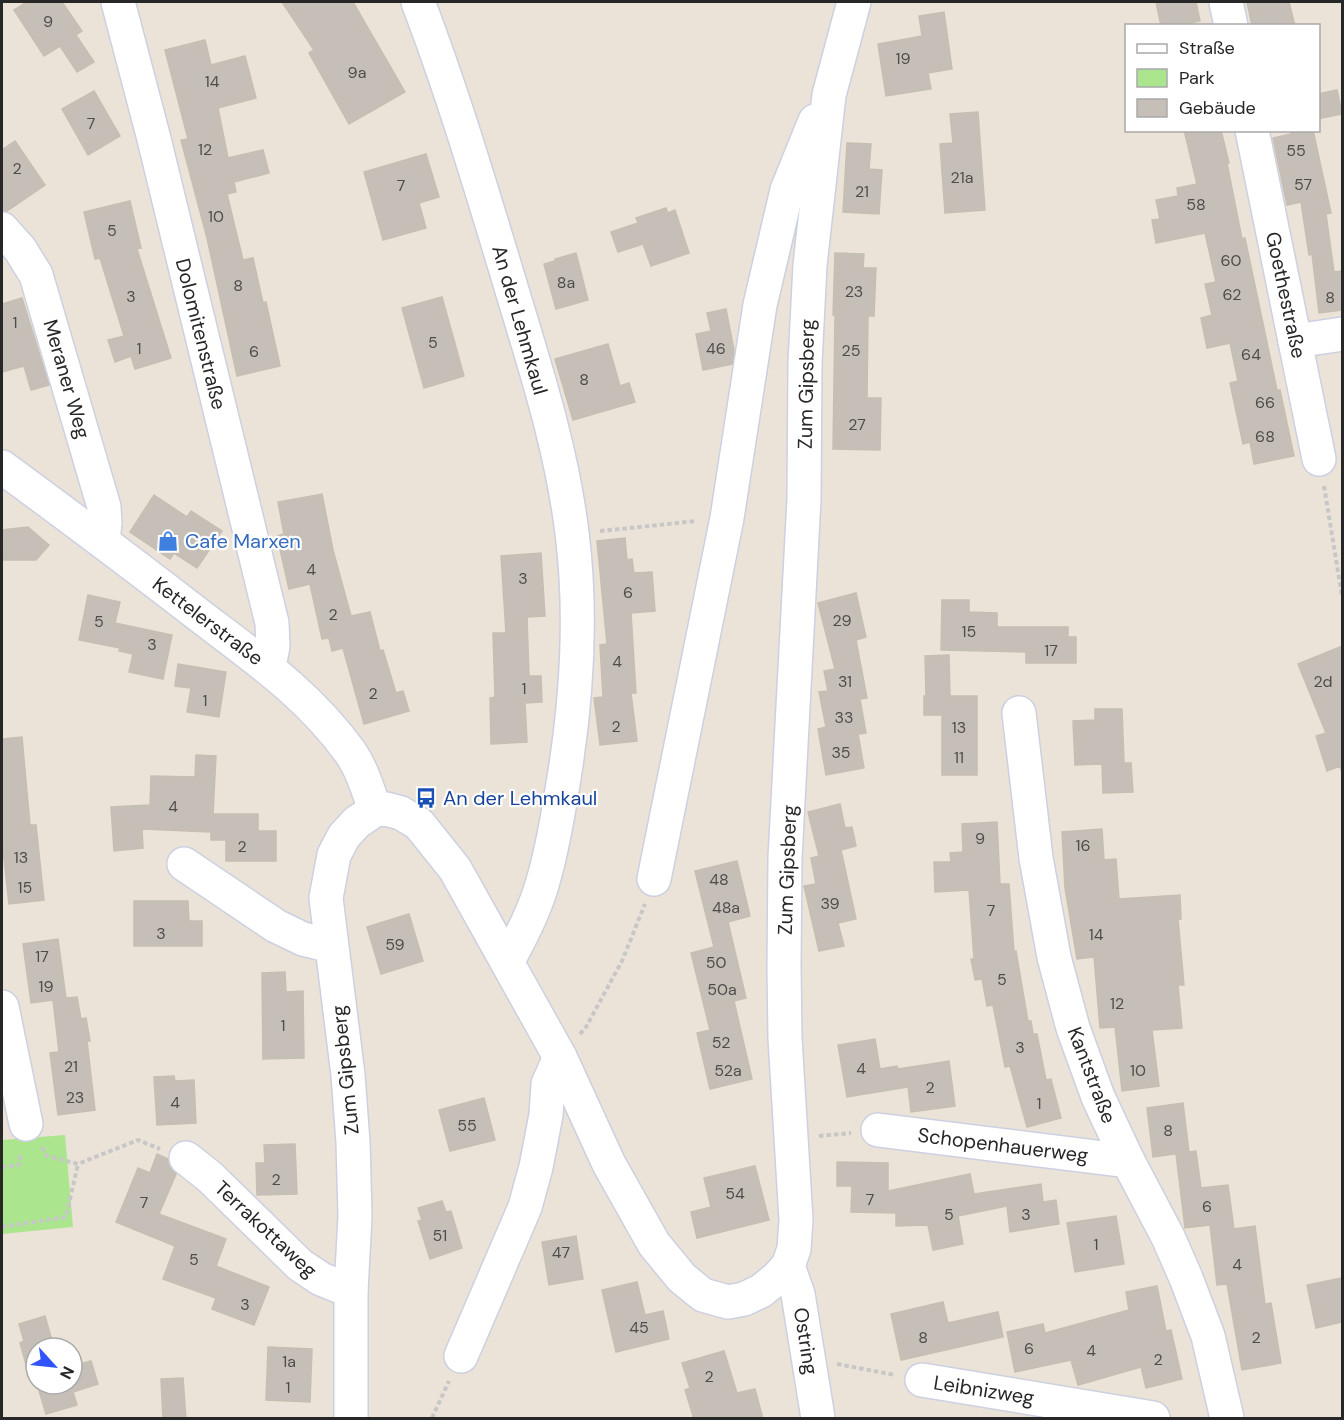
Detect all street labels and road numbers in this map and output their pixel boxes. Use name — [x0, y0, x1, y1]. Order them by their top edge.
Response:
street label: Goethestraße — [1260, 229, 1312, 361]
street label: An der Lehmkaul — [486, 242, 554, 398]
street label: Dolomitenstraße — [170, 256, 232, 412]
street label: Meraner Weg — [38, 316, 96, 442]
street label: Zum Gipsberg — [792, 319, 820, 449]
street label: Kettelerstraße — [147, 571, 269, 671]
street label: Zum Gipsberg — [772, 805, 802, 935]
street label: Zum Gipsberg — [325, 1004, 365, 1136]
street label: Kantstraße — [1062, 1023, 1122, 1127]
street label: Schopenhauerweg — [916, 1122, 1090, 1168]
street label: Terrakottaweg — [209, 1175, 323, 1283]
street label: Ostring — [788, 1306, 824, 1376]
street label: Leibnizweg — [932, 1369, 1036, 1411]

